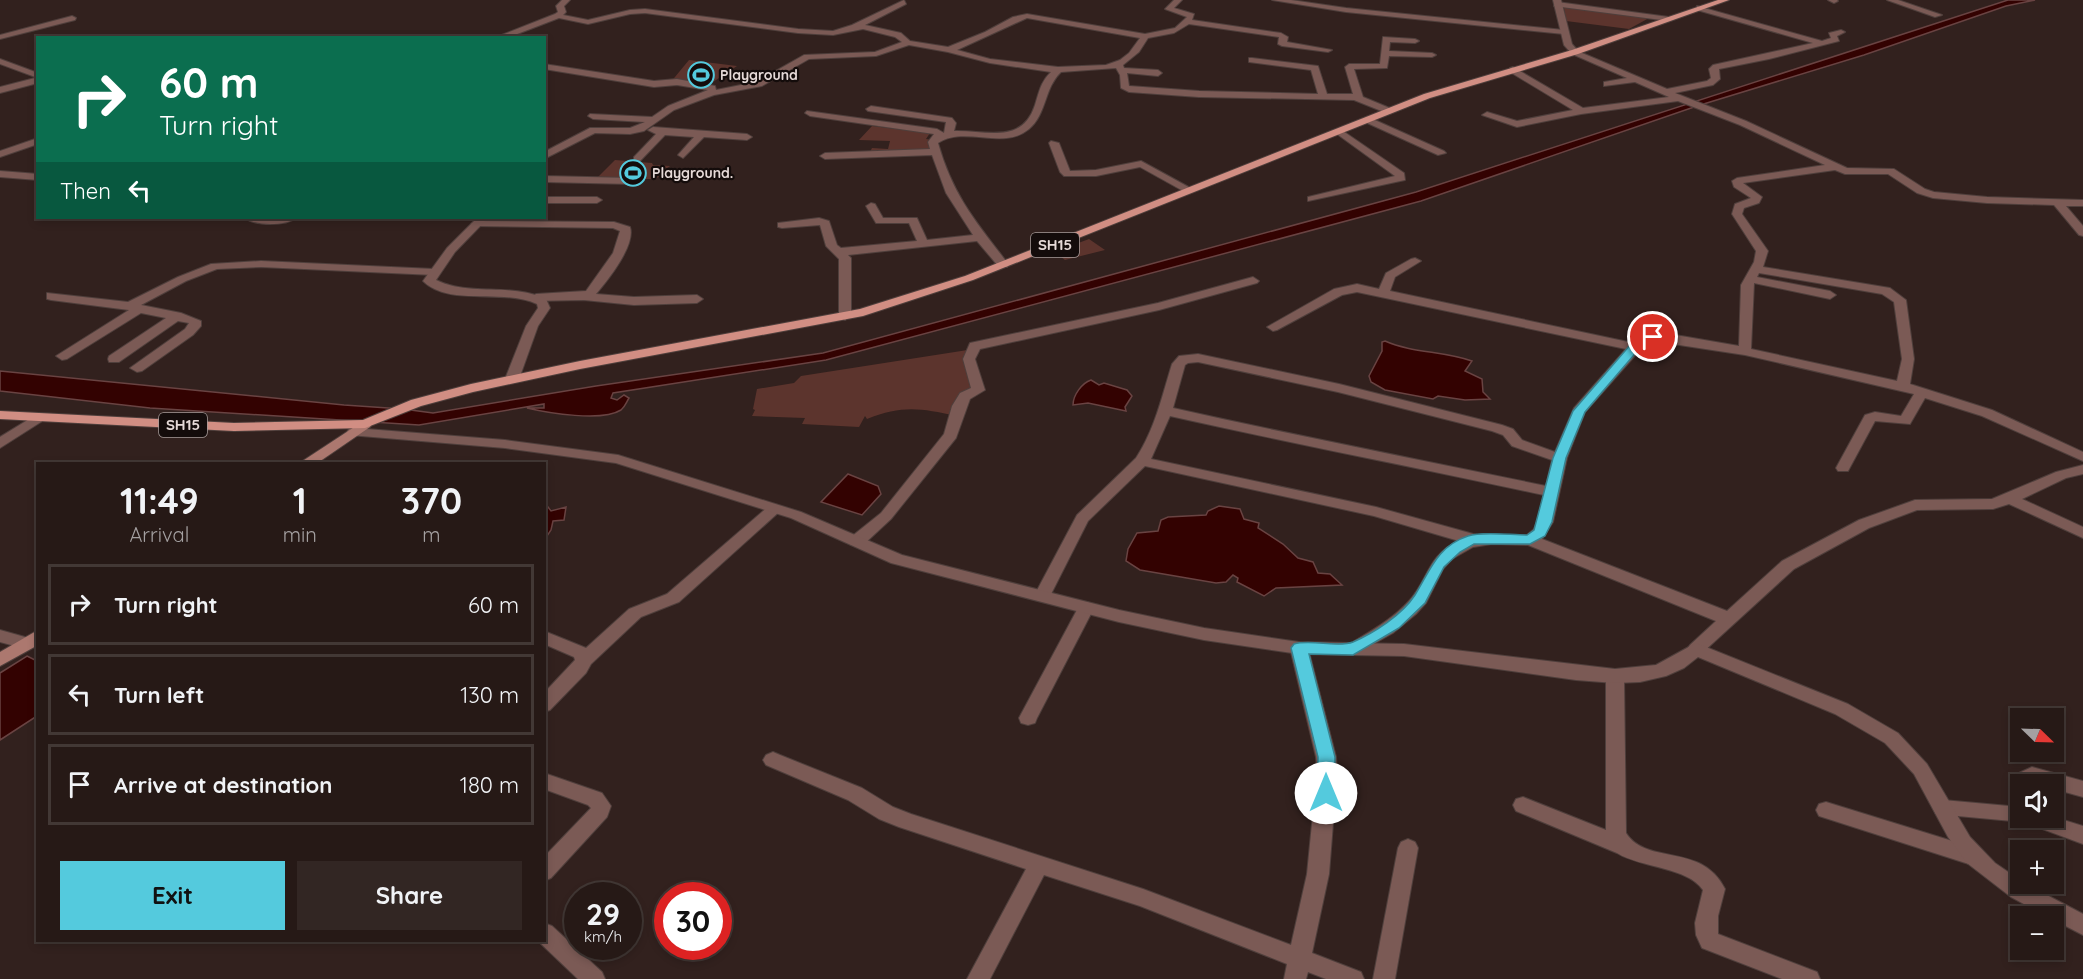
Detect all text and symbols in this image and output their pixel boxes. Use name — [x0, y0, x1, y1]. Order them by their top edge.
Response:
text: 60 m — [159, 56, 259, 109]
icon: right — [60, 60, 138, 138]
sports icon: Playground — [686, 60, 716, 90]
place label: Playground — [720, 66, 798, 84]
text: Turn right — [159, 108, 278, 142]
sports icon: Playground. — [618, 158, 648, 188]
place label: Playground. — [652, 164, 733, 182]
icon: left — [123, 174, 156, 207]
text: Then — [60, 177, 111, 205]
road number: SH15 — [1031, 233, 1079, 257]
pin — [1627, 311, 1678, 362]
icon: arrive — [1636, 320, 1669, 353]
road number: SH15 — [159, 413, 207, 437]
text: 11:49 — [120, 478, 199, 523]
text: 1 — [293, 478, 307, 523]
text: 370 — [401, 478, 462, 523]
text: Arrival — [129, 522, 189, 547]
text: min — [283, 522, 317, 547]
text: m — [422, 522, 441, 547]
icon: right — [63, 588, 96, 621]
text: Turn right — [114, 591, 218, 619]
text: 60 m — [468, 591, 519, 619]
icon: left — [63, 678, 96, 711]
text: Turn left — [114, 681, 204, 709]
text: 130 m — [460, 681, 519, 709]
north arrow — [2010, 708, 2064, 762]
map controls — [2010, 708, 2064, 960]
position arrow — [1294, 761, 1358, 825]
icon: arrive — [63, 768, 96, 801]
text: Arrive at destination — [114, 771, 332, 799]
text: 180 m — [460, 771, 519, 799]
button: sound — [2010, 774, 2064, 828]
button: + — [2010, 840, 2064, 894]
button: Exit — [60, 861, 285, 930]
button: Share — [297, 861, 522, 930]
speed limit sign: 30 — [654, 882, 732, 960]
text: 29 — [586, 895, 620, 933]
button: − — [2010, 906, 2064, 960]
text: km/h — [584, 927, 622, 946]

